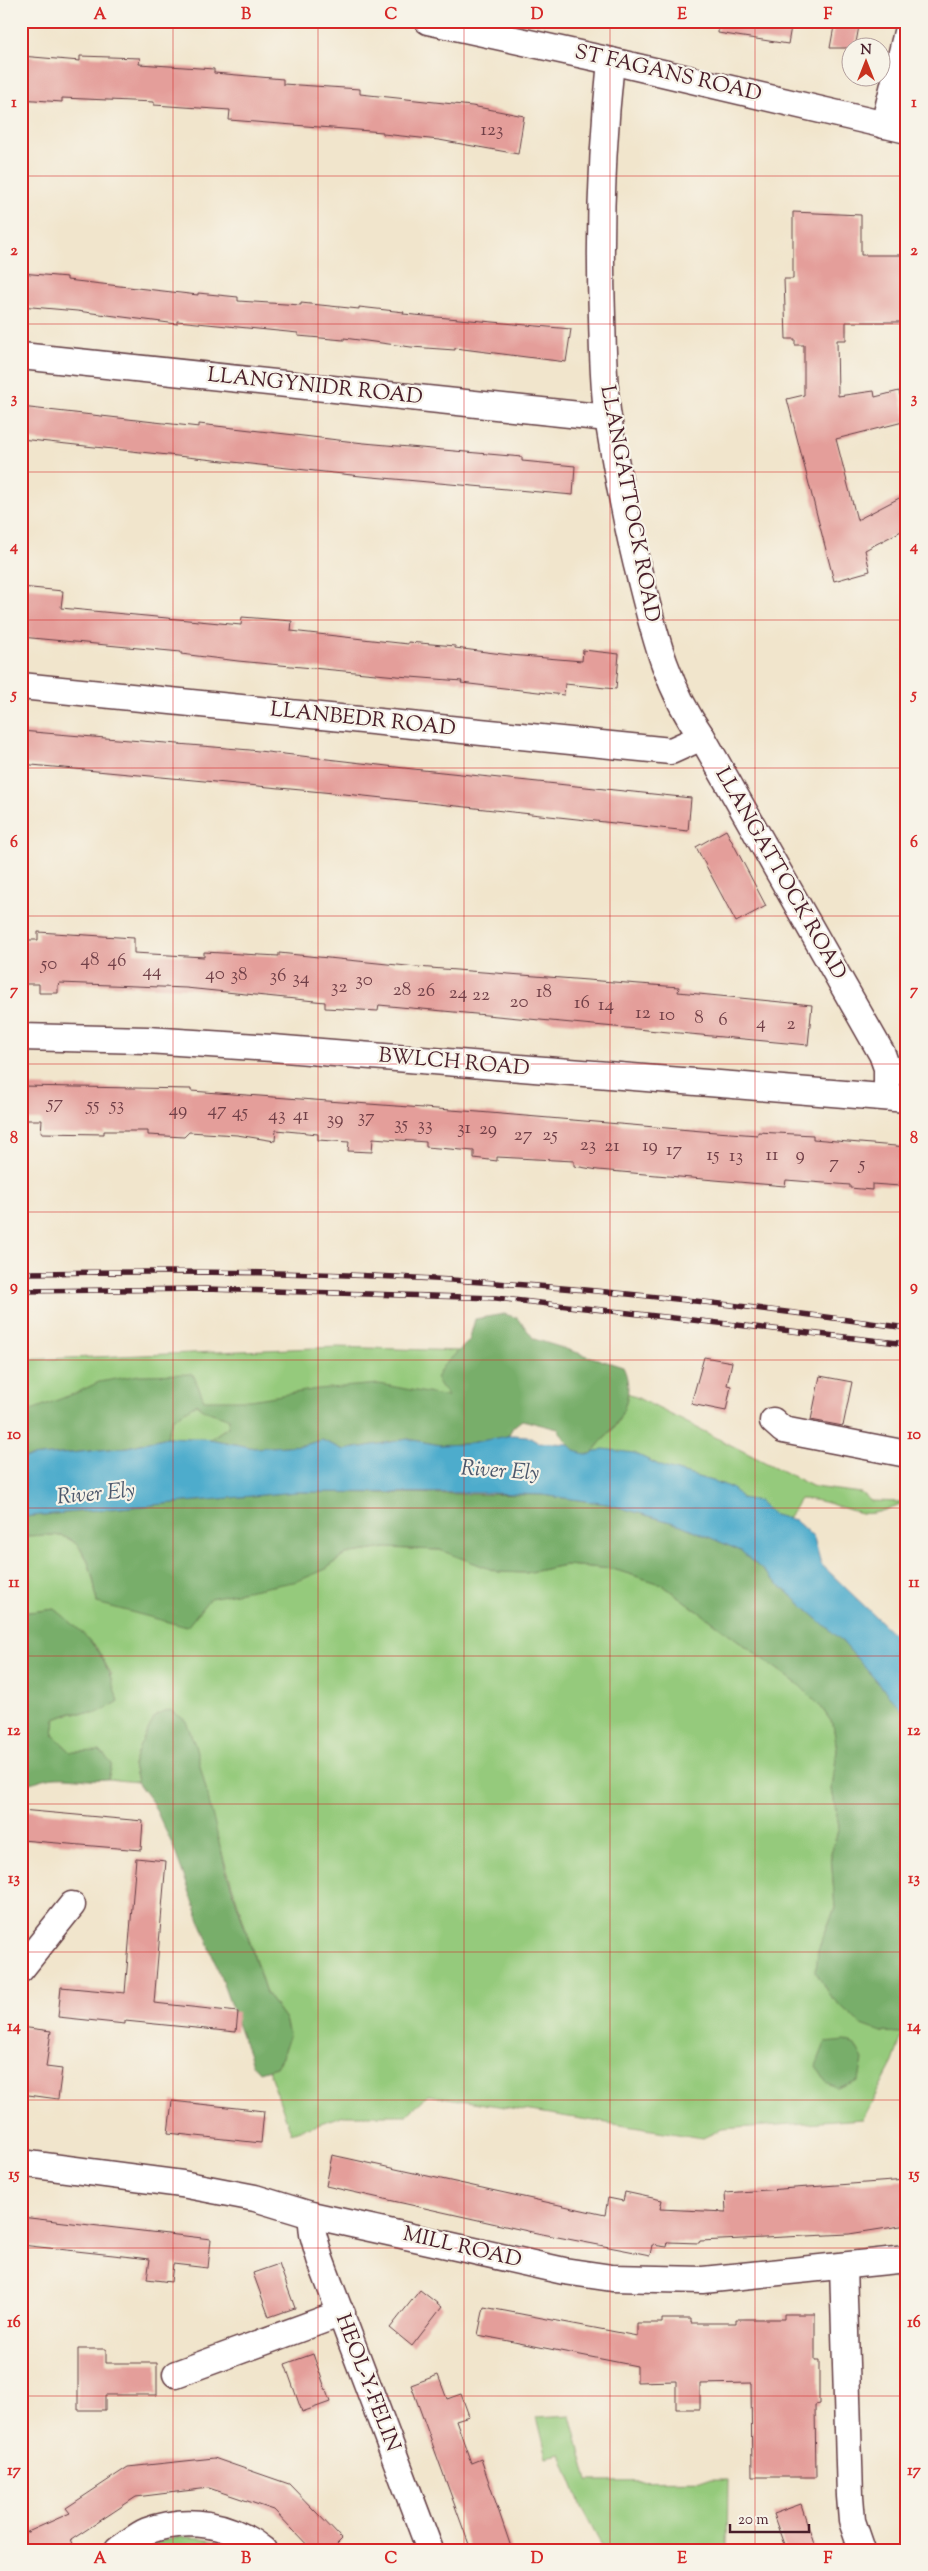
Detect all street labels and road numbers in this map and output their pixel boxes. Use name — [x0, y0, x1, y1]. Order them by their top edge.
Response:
street label: ST FAGANS ROAD — [571, 38, 765, 110]
street label: LLANGYNIDR ROAD — [206, 361, 424, 413]
street label: LLANGATTOCK ROAD — [591, 383, 667, 625]
street label: LLANBEDR ROAD — [269, 695, 457, 745]
street label: LLANGATTOCK ROAD — [707, 762, 853, 986]
street label: BWLCH ROAD — [377, 1041, 531, 1085]
street label: MILL ROAD — [400, 2220, 524, 2276]
street label: HEOL-Y-FELIN — [327, 2310, 407, 2456]

